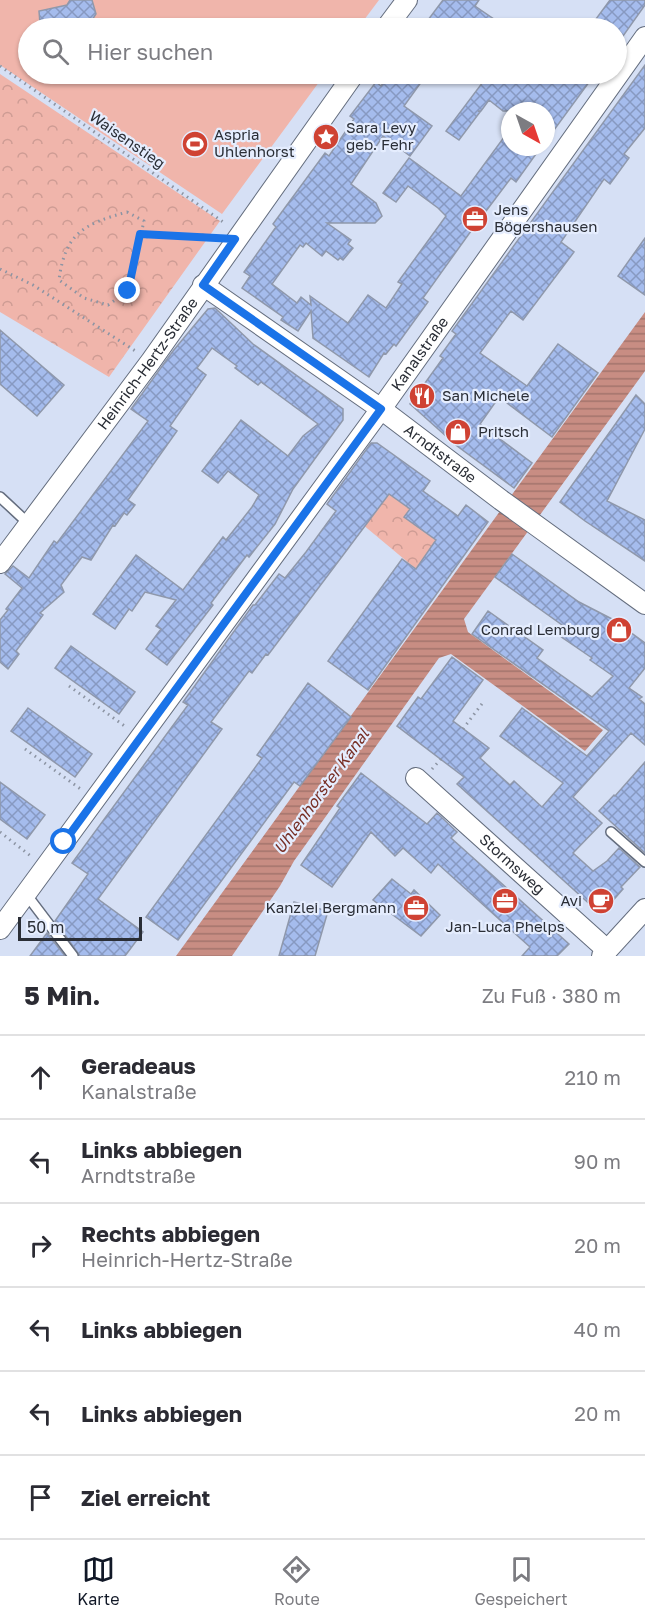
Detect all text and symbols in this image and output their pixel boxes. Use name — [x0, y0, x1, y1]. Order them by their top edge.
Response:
search box — [18, 18, 627, 84]
icon: search — [39, 35, 72, 68]
text: Hier suchen — [87, 38, 213, 65]
north arrow — [501, 102, 555, 156]
street label: Waisenstieg — [86, 107, 169, 172]
place label: Sara Levy geb. Fehr — [346, 118, 417, 153]
place icon: Sara Levy geb. Fehr — [311, 122, 341, 152]
place label: Aspria Uhlenhorst — [214, 125, 295, 160]
sports icon: Aspria Uhlenhorst — [180, 129, 210, 159]
place label: Jens Bögershausen — [494, 200, 597, 235]
office icon: Jens Bögershausen — [460, 204, 490, 234]
route end — [114, 277, 140, 303]
street label: Heinrich-Hertz-Straße — [93, 294, 201, 433]
street label: Kanalstraße — [387, 313, 452, 394]
restaurant icon: San Michele — [407, 381, 437, 411]
place label: San Michele — [442, 386, 530, 404]
shop icon: Pritsch — [443, 417, 473, 447]
street label: Arndtstraße — [401, 420, 481, 486]
place label: Pritsch — [478, 422, 529, 440]
shop icon: Conrad Lemburg — [604, 615, 634, 645]
place label: Conrad Lemburg — [481, 620, 600, 638]
water label: Uhlenhorster Kanal — [269, 724, 374, 857]
route start — [50, 828, 76, 854]
street label: Stormsweg — [476, 830, 549, 898]
office icon: Jan-Luca Phelps — [490, 886, 520, 916]
cafe icon: Avi — [586, 886, 616, 916]
place label: Avi — [560, 891, 582, 909]
office icon: Kanzlei Bergmann — [401, 893, 431, 923]
place label: Kanzlei Bergmann — [265, 898, 396, 916]
scale bar — [18, 914, 142, 941]
text: 50 m — [27, 917, 64, 937]
place label: Jan-Luca Phelps — [445, 917, 565, 935]
text: 5 Min. — [24, 980, 101, 1011]
text: Zu Fuß · 380 m — [482, 983, 621, 1007]
text: Geradeaus — [81, 1052, 196, 1079]
icon: ahead — [24, 1061, 57, 1094]
text: 210 m — [565, 1065, 621, 1089]
text: Kanalstraße — [81, 1079, 197, 1103]
text: Links abbiegen — [81, 1136, 242, 1163]
icon: left — [24, 1145, 57, 1178]
text: 90 m — [574, 1149, 621, 1173]
text: Arndtstraße — [81, 1163, 196, 1187]
text: Rechts abbiegen — [81, 1220, 260, 1247]
icon: right — [24, 1229, 57, 1262]
text: 20 m — [574, 1233, 621, 1257]
text: Heinrich-Hertz-Straße — [81, 1247, 293, 1271]
icon: left — [24, 1313, 57, 1346]
text: Links abbiegen — [81, 1316, 242, 1343]
text: 40 m — [574, 1317, 621, 1341]
icon: left — [24, 1397, 57, 1430]
text: Links abbiegen — [81, 1400, 242, 1427]
text: 20 m — [574, 1401, 621, 1425]
icon: arrive — [24, 1481, 57, 1514]
text: Ziel erreicht — [81, 1484, 210, 1511]
tab: Karte — [77, 1553, 119, 1609]
tab: Route — [274, 1553, 320, 1609]
tab: Gespeichert — [474, 1553, 568, 1609]

